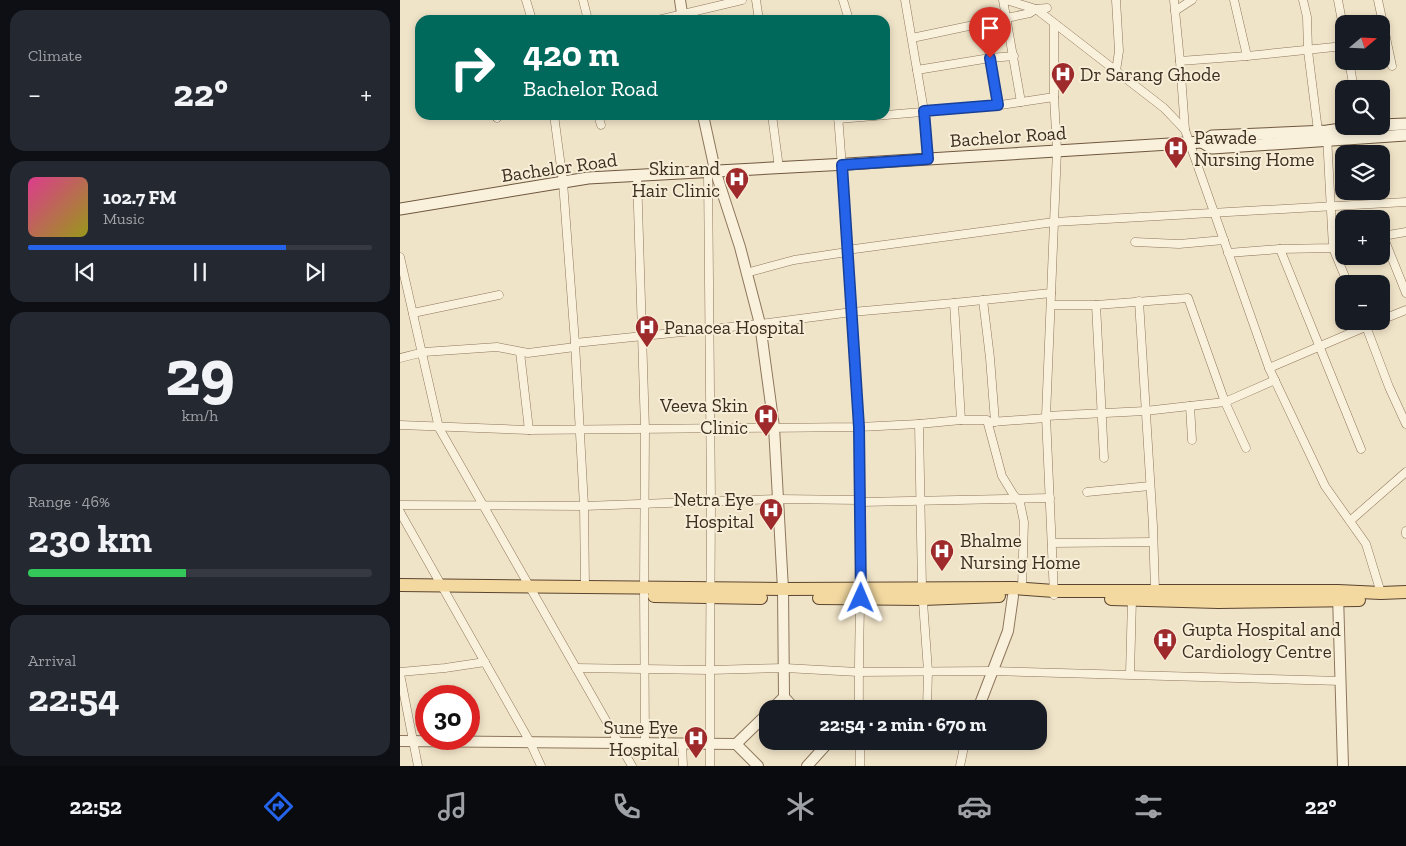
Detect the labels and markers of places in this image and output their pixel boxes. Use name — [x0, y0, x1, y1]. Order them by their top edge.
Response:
pin — [969, 7, 1011, 58]
hospital icon: Dr Sarang Ghode — [1050, 61, 1076, 95]
place label: Dr Sarang Ghode — [1080, 63, 1220, 86]
place label: Pawade Nursing Home — [1194, 126, 1315, 171]
hospital icon: Pawade Nursing Home — [1163, 135, 1189, 169]
place label: Skin and Hair Clinic — [632, 157, 721, 202]
hospital icon: Skin and Hair Clinic — [724, 166, 750, 200]
hospital icon: Panacea Hospital — [634, 314, 660, 348]
place label: Panacea Hospital — [664, 316, 804, 339]
place label: Veeva Skin Clinic — [659, 394, 748, 439]
hospital icon: Veeva Skin Clinic — [753, 403, 779, 437]
place label: Netra Eye Hospital — [673, 488, 754, 533]
hospital icon: Netra Eye Hospital — [758, 497, 784, 531]
place label: Bhalme Nursing Home — [960, 529, 1081, 574]
hospital icon: Bhalme Nursing Home — [929, 538, 955, 572]
place label: Gupta Hospital and Cardiology Centre — [1182, 618, 1341, 663]
hospital icon: Gupta Hospital and Cardiology Centre — [1152, 627, 1178, 661]
place label: Sune Eye Hospital — [604, 716, 678, 761]
hospital icon: Sune Eye Hospital — [683, 725, 709, 759]

